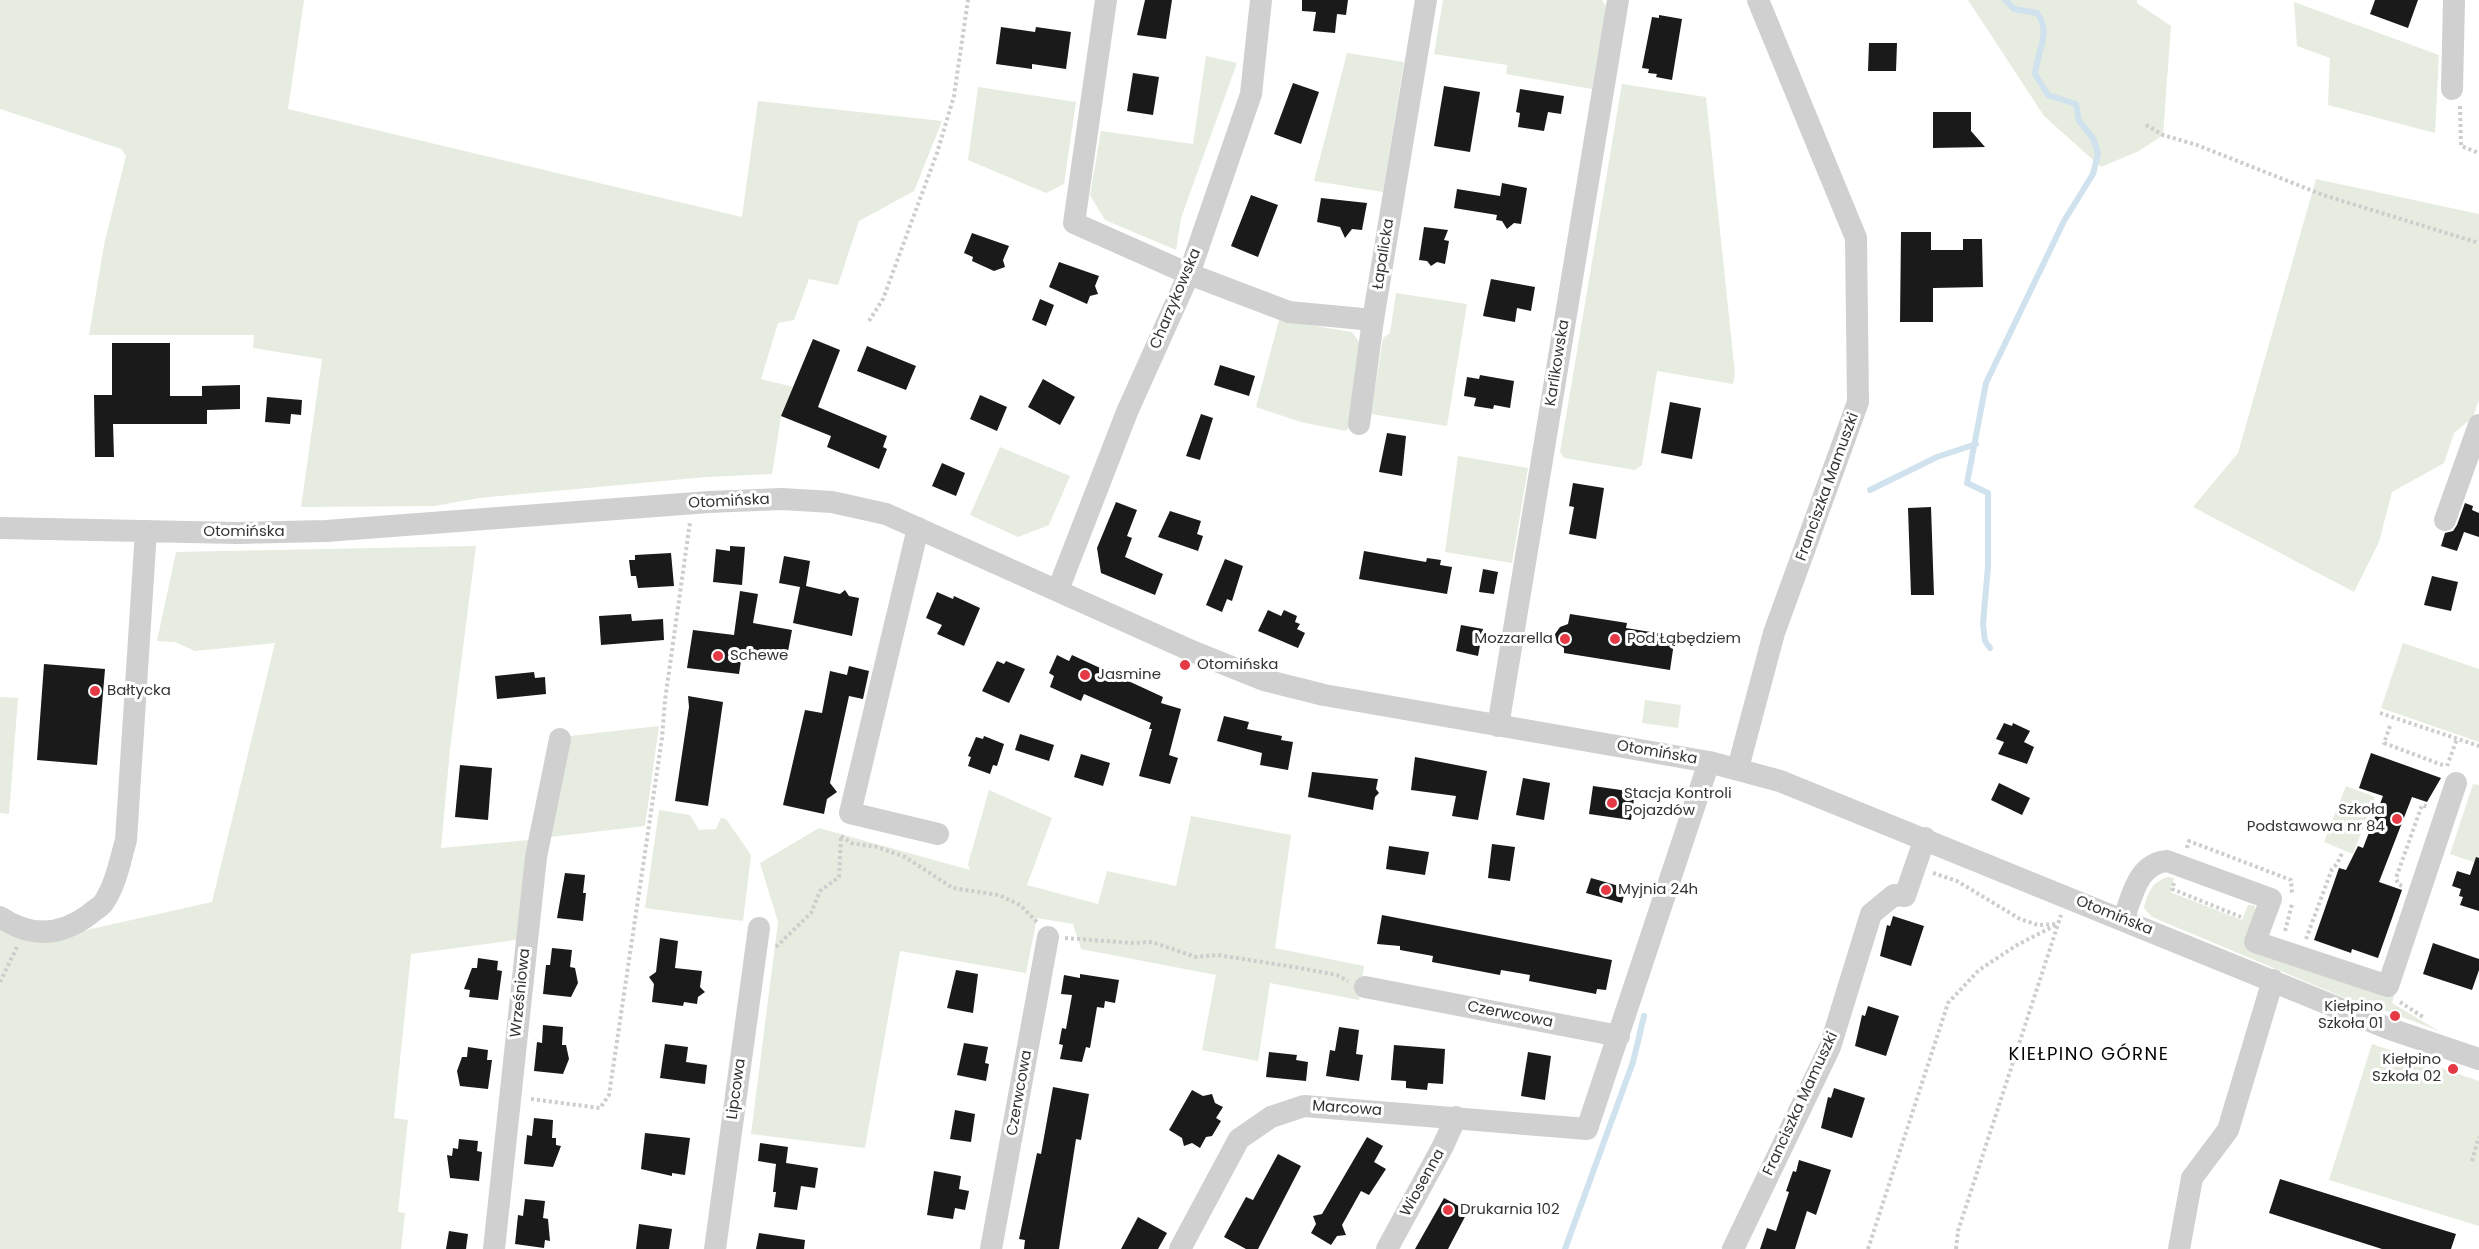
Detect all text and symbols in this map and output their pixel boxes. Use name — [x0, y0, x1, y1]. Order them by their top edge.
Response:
street label: Łapalicka — [1370, 217, 1398, 291]
street label: Charzykowska — [1147, 246, 1205, 352]
street label: Karlikowska — [1542, 318, 1574, 408]
street label: Franciszka Mamuszki — [1793, 410, 1863, 564]
street label: Otomińska — [688, 491, 770, 513]
street label: Otomińska — [203, 523, 285, 541]
place label: Mozzarella — [1474, 630, 1553, 648]
place label: Pod Łąbędziem — [1627, 630, 1741, 648]
marker: Mozzarella — [1558, 632, 1572, 646]
marker: Pod Łąbędziem — [1608, 632, 1622, 646]
place label: Schewe — [730, 647, 788, 665]
marker: Schewe — [711, 649, 725, 663]
place label: Otomińska — [1197, 656, 1278, 674]
marker: Otomińska — [1178, 658, 1192, 672]
place label: Jasmine — [1097, 666, 1161, 684]
marker: Jasmine — [1078, 668, 1092, 682]
place label: Bałtycka — [107, 682, 171, 700]
marker: Bałtycka — [88, 684, 102, 698]
street label: Otomińska — [1615, 737, 1699, 769]
place label: Stacja Kontroli Pojazdów — [1624, 785, 1732, 820]
marker: Stacja Kontroli Pojazdów — [1605, 796, 1619, 810]
place label: Szkoła Podstawowa nr 84 — [2247, 801, 2385, 836]
marker: Szkoła Podstawowa nr 84 — [2390, 812, 2404, 826]
place label: Myjnia 24h — [1618, 881, 1698, 899]
marker: Myjnia 24h — [1599, 883, 1613, 897]
street label: Otomińska — [2073, 892, 2155, 940]
street label: Wrześniowa — [507, 948, 535, 1038]
street label: Czerwcowa — [1466, 998, 1554, 1032]
place label: Kiełpino Szkoła 01 — [2318, 998, 2383, 1033]
marker: Kiełpino Szkoła 01 — [2388, 1009, 2402, 1023]
street label: Franciszka Mamuszki — [1760, 1029, 1842, 1179]
district label: KIEŁPINO GÓRNE — [2009, 1044, 2169, 1066]
street label: Czerwcowa — [1004, 1049, 1036, 1137]
place label: Kiełpino Szkoła 02 — [2372, 1051, 2441, 1086]
street label: Lipcowa — [724, 1057, 750, 1121]
marker: Kiełpino Szkoła 02 — [2446, 1062, 2460, 1076]
street label: Marcowa — [1312, 1098, 1382, 1120]
street label: Wiosenna — [1397, 1146, 1449, 1220]
place label: Drukarnia 102 — [1460, 1201, 1560, 1219]
marker: Drukarnia 102 — [1441, 1203, 1455, 1217]

